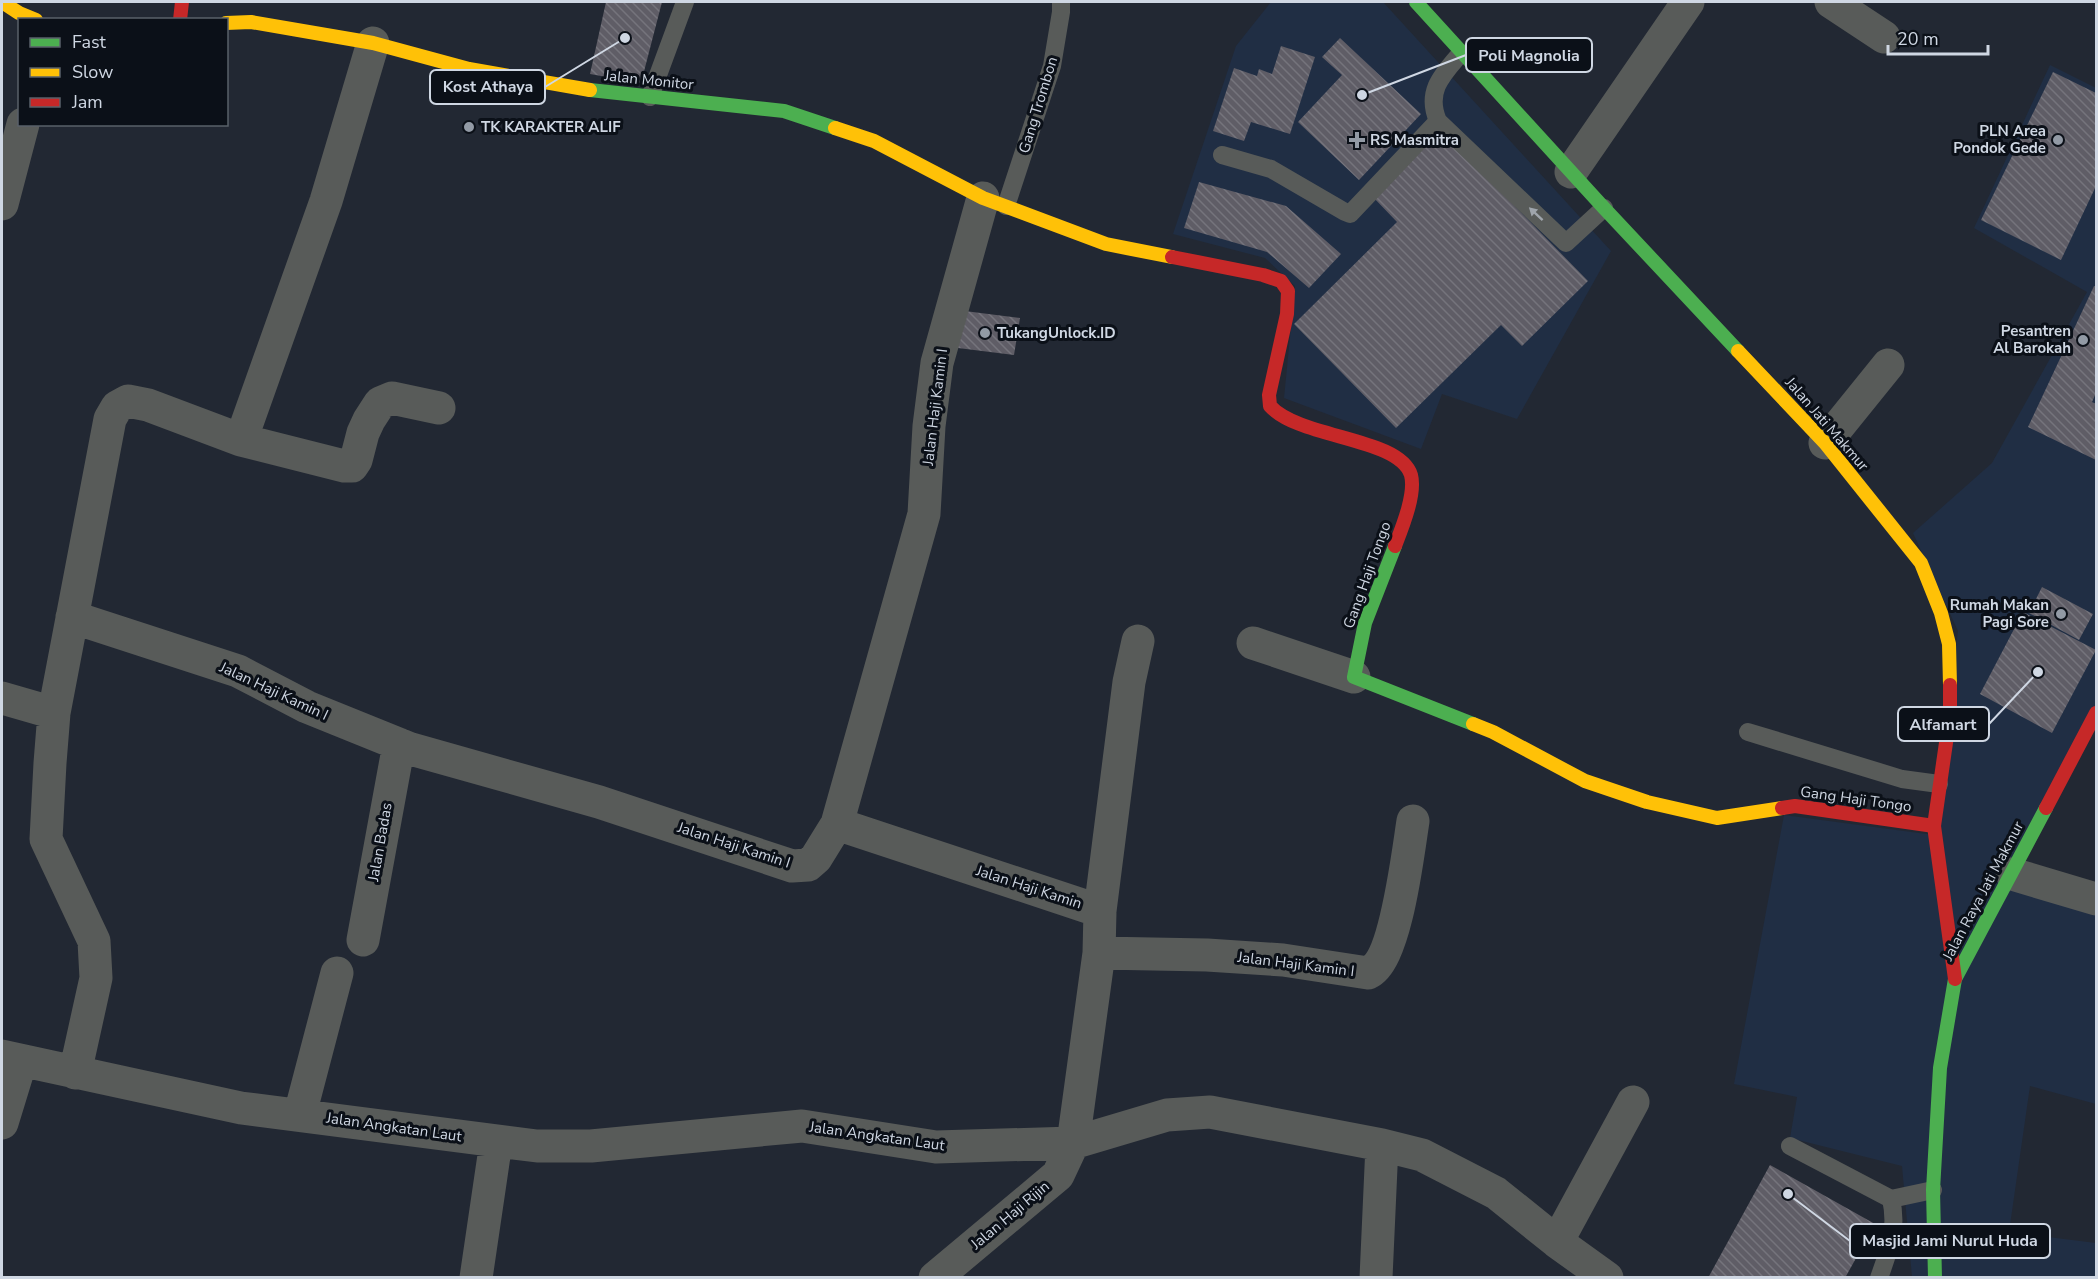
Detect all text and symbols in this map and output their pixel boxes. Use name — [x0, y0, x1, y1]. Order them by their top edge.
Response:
legend — [18, 18, 228, 126]
scale bar — [1888, 18, 1988, 56]
text: 20 m — [1897, 27, 1939, 51]
text: Fast — [72, 30, 107, 54]
callout: Poli Magnolia — [1466, 38, 1592, 72]
text: Poli Magnolia — [1478, 45, 1580, 67]
street label: Gang Trombon — [1014, 54, 1062, 156]
text: Slow — [72, 60, 113, 84]
street label: Jalan Monitor — [602, 65, 695, 95]
callout: Kost Athaya — [430, 70, 545, 104]
text: Kost Athaya — [443, 76, 533, 98]
text: Jam — [71, 90, 103, 114]
place label: TK KARAKTER ALIF — [481, 117, 621, 137]
marker: TK KARAKTER ALIF — [462, 120, 476, 134]
place label: PLN Area Pondok Gede — [1953, 121, 2046, 158]
place label: RS Masmitra — [1370, 130, 1459, 150]
marker: RS Masmitra — [1348, 131, 1366, 149]
marker: PLN Area Pondok Gede — [2051, 133, 2065, 147]
one-way arrow — [1528, 207, 1543, 221]
place label: Pesantren Al Barokah — [1993, 321, 2071, 358]
place label: TukangUnlock.ID — [997, 323, 1116, 343]
marker: TukangUnlock.ID — [978, 326, 992, 340]
marker: Pesantren Al Barokah — [2076, 333, 2090, 347]
street label: Jalan Haji Kamin I — [918, 347, 952, 468]
street label: Jalan Jati Makmur — [1780, 372, 1874, 476]
street label: Gang Haji Tongo — [1338, 519, 1396, 631]
place label: Rumah Makan Pagi Sore — [1950, 595, 2049, 632]
marker: Rumah Makan Pagi Sore — [2054, 607, 2068, 621]
street label: Jalan Haji Kamin I — [216, 657, 332, 725]
callout: Alfamart — [1898, 707, 1989, 741]
text: Alfamart — [1910, 714, 1977, 736]
street label: Gang Haji Tongo — [1799, 781, 1913, 817]
street label: Jalan Badas — [363, 801, 397, 884]
street label: Jalan Haji Kamin I — [674, 817, 793, 873]
street label: Jalan Raya Jati Makmur — [1937, 817, 2029, 965]
street label: Jalan Haji Kamin — [973, 860, 1084, 914]
street label: Jalan Haji Kamin I — [1235, 947, 1356, 981]
street label: Jalan Angkatan Laut — [324, 1107, 464, 1147]
street label: Jalan Angkatan Laut — [807, 1116, 947, 1156]
street label: Jalan Haji Rijin — [966, 1176, 1054, 1254]
callout: Masjid Jami Nurul Huda — [1850, 1224, 2050, 1258]
text: Masjid Jami Nurul Huda — [1862, 1230, 2038, 1252]

